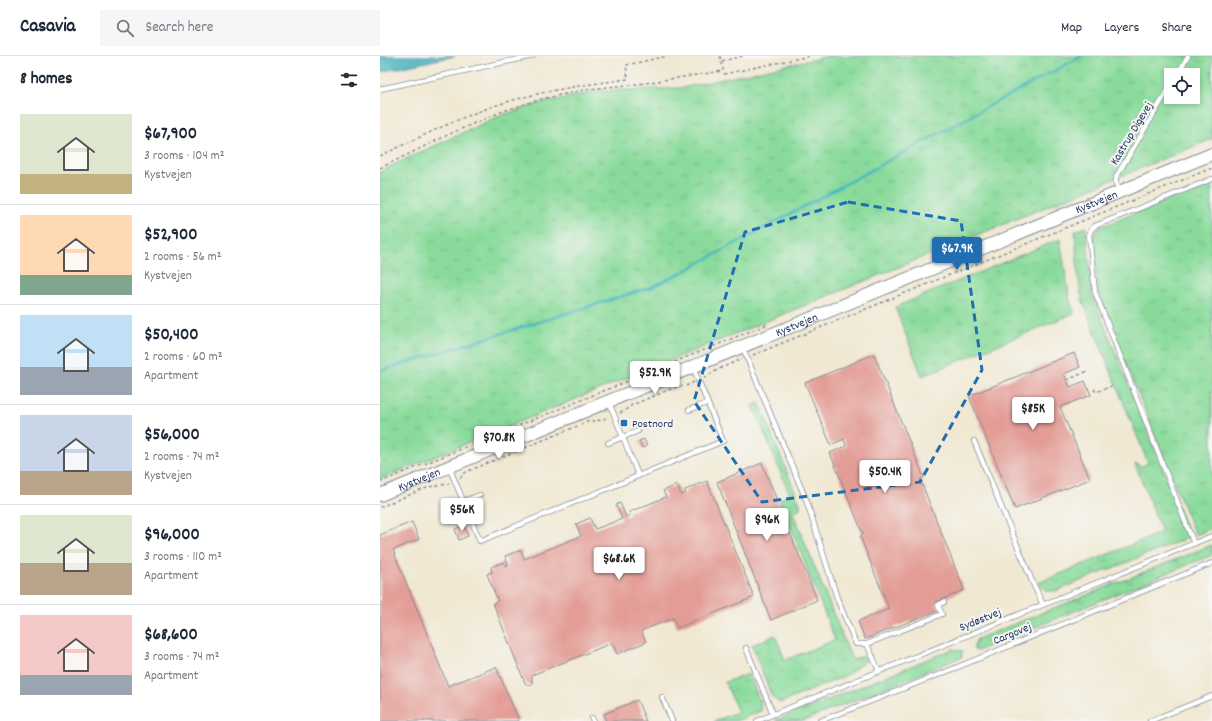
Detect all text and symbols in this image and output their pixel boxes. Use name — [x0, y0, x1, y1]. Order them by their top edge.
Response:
search box — [100, 10, 380, 46]
text: Casavia — [20, 14, 76, 41]
icon: search — [114, 17, 136, 39]
text: Search here — [146, 17, 213, 39]
text: Map — [1061, 18, 1082, 38]
text: Layers — [1104, 18, 1139, 38]
text: Share — [1161, 18, 1192, 38]
text: 8 homes — [20, 68, 72, 92]
map controls — [1164, 68, 1200, 104]
button: locate — [1164, 68, 1200, 104]
icon: filters — [338, 69, 360, 91]
street label: Kastrup Digevej — [1107, 99, 1158, 169]
text: $67,900 — [144, 123, 197, 147]
icon: home — [52, 130, 100, 178]
text: 3 rooms · 104 m² — [144, 147, 224, 166]
text: Kystvejen — [144, 166, 192, 185]
street label: Kystvejen — [1073, 186, 1121, 219]
text: $52,900 — [144, 224, 197, 248]
icon: home — [52, 231, 100, 279]
pin: $67.9K — [924, 237, 990, 271]
text: $67.9K — [941, 240, 973, 259]
text: 2 rooms · 56 m² — [144, 248, 221, 267]
text: Kystvejen — [144, 267, 192, 286]
street label: Kystvejen — [773, 309, 821, 342]
text: $50,400 — [144, 324, 199, 348]
icon: home — [52, 331, 100, 379]
text: 2 rooms · 60 m² — [144, 348, 222, 367]
pin: $52.9K — [622, 361, 688, 395]
text: $52.9K — [639, 364, 671, 383]
text: Apartment — [144, 367, 198, 386]
pin: $85K — [1009, 397, 1057, 431]
text: $85K — [1021, 400, 1045, 419]
place label: Postnord — [632, 416, 673, 433]
marker: Postnord — [619, 418, 629, 428]
text: $56,000 — [144, 424, 200, 448]
pin: $70.8K — [466, 426, 532, 460]
text: $70.8K — [483, 429, 515, 448]
icon: home — [52, 431, 100, 479]
text: 2 rooms · 74 m² — [144, 448, 219, 467]
pin: $50.4K — [852, 460, 918, 494]
text: $50.4K — [868, 463, 902, 482]
street label: Kystvejen — [396, 464, 444, 497]
text: Kystvejen — [144, 467, 192, 486]
pin: $56K — [438, 498, 486, 532]
text: $56K — [450, 501, 475, 520]
pin: $96K — [743, 508, 791, 542]
text: $96K — [755, 511, 779, 530]
text: $96,000 — [144, 524, 200, 548]
icon: home — [52, 531, 100, 579]
pin: $68.6K — [586, 547, 652, 581]
text: 3 rooms · 110 m² — [144, 548, 222, 567]
text: $68.6K — [603, 550, 635, 569]
text: Apartment — [144, 567, 198, 586]
street label: Sydøstvej — [957, 604, 1004, 637]
street label: Cargovej — [991, 619, 1034, 650]
text: $68,600 — [144, 624, 198, 648]
icon: home — [52, 631, 100, 679]
text: 3 rooms · 74 m² — [144, 648, 220, 667]
text: Apartment — [144, 667, 198, 686]

